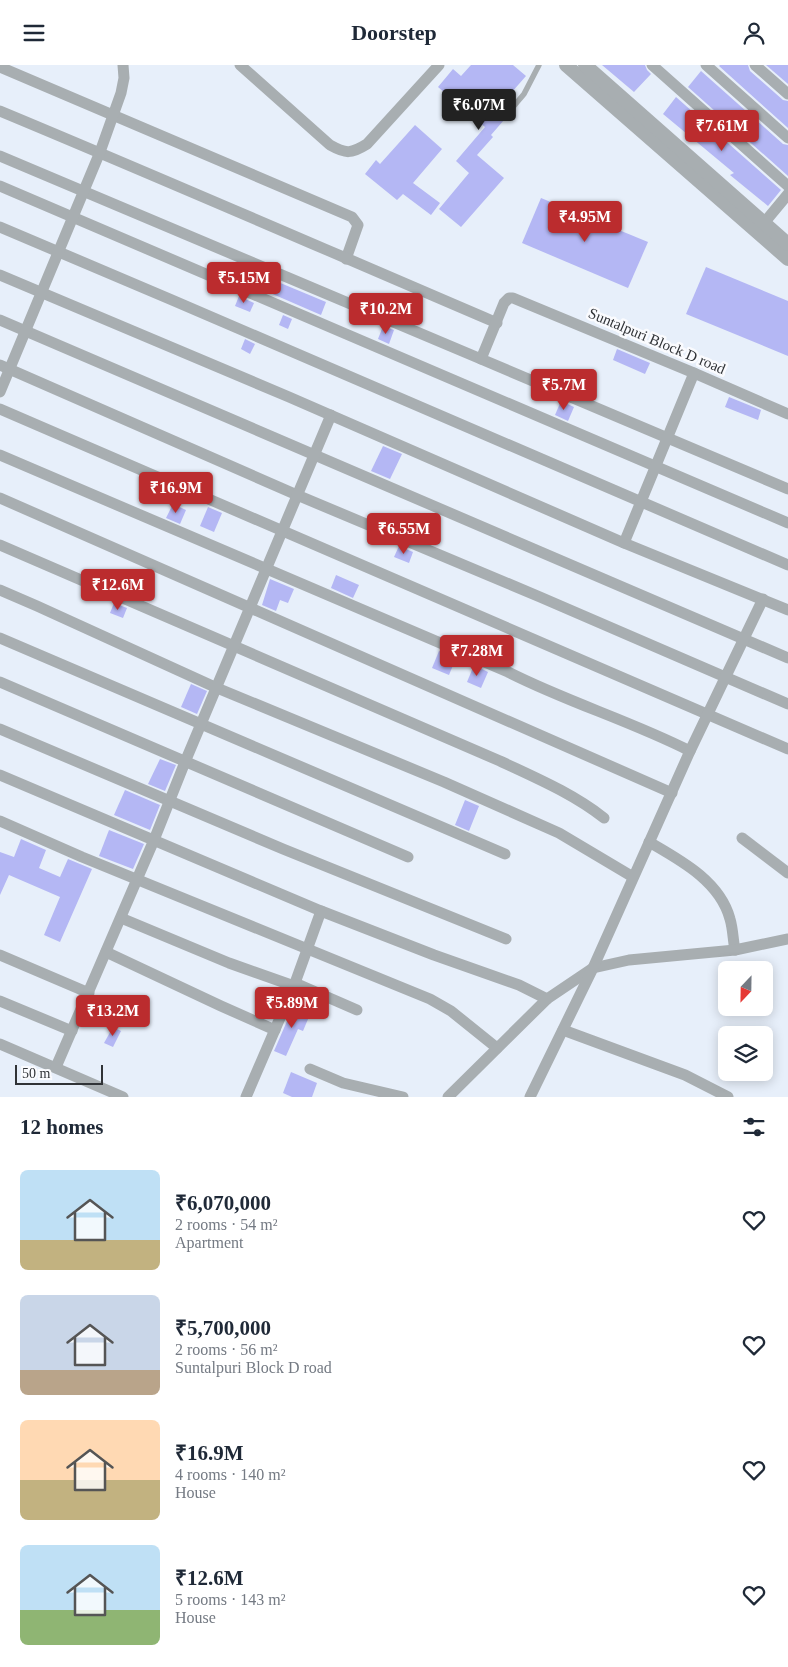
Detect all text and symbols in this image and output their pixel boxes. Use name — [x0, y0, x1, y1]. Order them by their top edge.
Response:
icon: menu — [20, 19, 48, 47]
icon: person — [740, 19, 768, 47]
text: Doorstep — [351, 20, 437, 45]
pin: ₹6.07M — [438, 88, 520, 131]
text: ₹6.07M — [453, 96, 505, 113]
pin: ₹7.61M — [681, 109, 763, 152]
text: ₹7.61M — [696, 117, 748, 134]
pin: ₹4.95M — [544, 201, 626, 243]
text: ₹4.95M — [559, 208, 611, 225]
pin: ₹5.15M — [203, 261, 285, 304]
text: ₹5.15M — [218, 269, 270, 286]
pin: ₹10.2M — [345, 293, 427, 335]
text: ₹10.2M — [360, 300, 412, 317]
street label: Suntalpuri Block D road — [586, 305, 728, 377]
pin: ₹5.7M — [529, 369, 599, 411]
text: ₹5.7M — [542, 376, 586, 393]
pin: ₹16.9M — [135, 471, 217, 514]
text: ₹16.9M — [150, 479, 202, 496]
pin: ₹6.55M — [363, 513, 445, 555]
text: ₹6.55M — [378, 520, 430, 537]
pin: ₹12.6M — [77, 569, 159, 611]
text: ₹12.6M — [92, 576, 144, 593]
pin: ₹7.28M — [436, 635, 518, 677]
text: ₹7.28M — [451, 642, 503, 659]
north arrow — [718, 961, 772, 1016]
map controls — [718, 961, 773, 1081]
pin: ₹5.89M — [251, 987, 333, 1029]
text: ₹5.89M — [266, 994, 318, 1011]
pin: ₹13.2M — [72, 995, 154, 1037]
text: ₹13.2M — [87, 1002, 139, 1019]
button: layers — [718, 1026, 773, 1081]
scale bar — [15, 1062, 102, 1085]
text: 50 m — [22, 1066, 50, 1081]
icon: filters — [740, 1113, 768, 1141]
text: 12 homes — [20, 1115, 103, 1139]
icon: home — [60, 1190, 120, 1250]
text: ₹6,070,000 — [175, 1191, 271, 1215]
icon: heart — [740, 1206, 768, 1234]
text: 2 rooms · 54 m² — [175, 1216, 278, 1233]
text: Apartment — [175, 1234, 243, 1251]
icon: home — [60, 1315, 120, 1375]
text: ₹5,700,000 — [175, 1316, 271, 1340]
icon: heart — [740, 1331, 768, 1359]
text: 2 rooms · 56 m² — [175, 1341, 278, 1358]
text: Suntalpuri Block D road — [175, 1359, 332, 1376]
icon: home — [60, 1440, 120, 1500]
text: ₹16.9M — [175, 1441, 244, 1465]
icon: heart — [740, 1456, 768, 1484]
text: 4 rooms · 140 m² — [175, 1466, 286, 1483]
text: House — [175, 1484, 216, 1501]
icon: home — [60, 1565, 120, 1625]
text: ₹12.6M — [175, 1566, 244, 1590]
icon: heart — [740, 1581, 768, 1609]
text: 5 rooms · 143 m² — [175, 1591, 286, 1608]
text: House — [175, 1609, 216, 1626]

